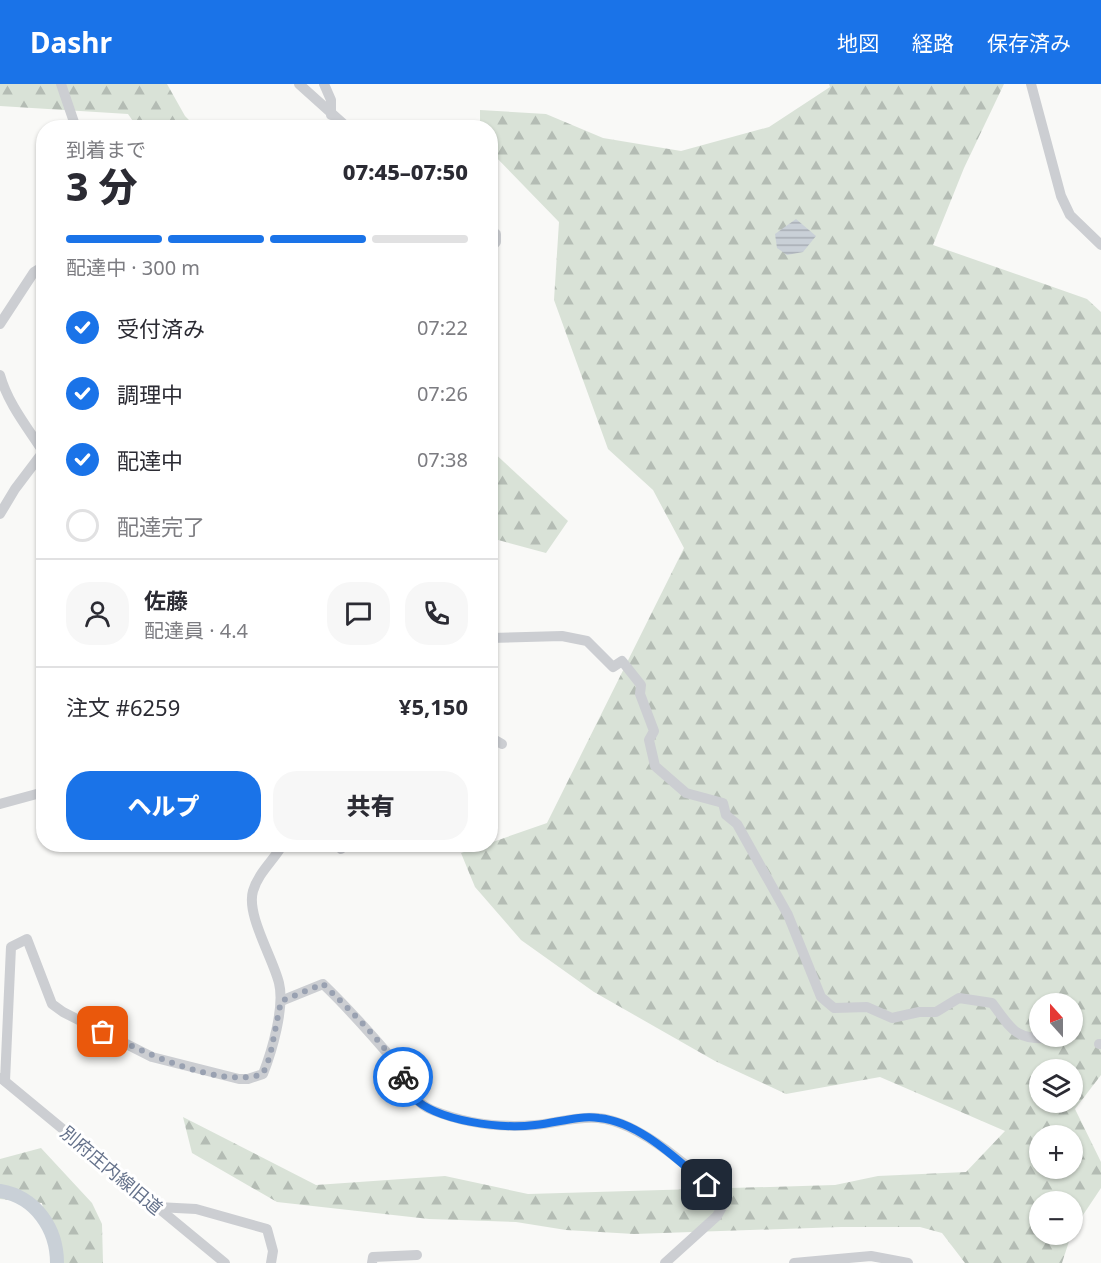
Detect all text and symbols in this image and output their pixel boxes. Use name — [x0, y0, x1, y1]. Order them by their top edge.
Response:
text: Dashr — [30, 23, 112, 61]
text: 地図 — [837, 29, 879, 57]
text: 経路 — [912, 29, 954, 57]
text: 保存済み — [987, 29, 1071, 57]
text: 到着まで — [66, 136, 146, 163]
text: 07:45–07:50 — [343, 156, 468, 186]
text: 3 分 — [66, 159, 138, 212]
text: 配達中 · 300 m — [66, 254, 200, 281]
icon: check — [66, 311, 99, 344]
text: 受付済み — [117, 313, 205, 343]
text: 07:22 — [417, 314, 468, 341]
icon: check — [66, 377, 99, 410]
text: 調理中 — [117, 379, 183, 409]
text: 07:26 — [417, 380, 468, 407]
icon: check — [66, 443, 99, 476]
text: 配達中 — [117, 445, 183, 475]
text: 07:38 — [417, 446, 468, 473]
text: 配達完了 — [117, 511, 205, 541]
button: person — [66, 582, 129, 645]
button: chat — [327, 582, 390, 645]
button: phone — [405, 582, 468, 645]
text: 佐藤 — [144, 585, 188, 615]
text: 配達員 · 4.4 — [144, 617, 248, 644]
text: ¥5,150 — [399, 691, 468, 721]
text: 注文 #6259 — [66, 692, 180, 722]
button: ヘルプ — [66, 771, 261, 840]
button: 共有 — [273, 771, 468, 840]
north arrow — [1029, 993, 1083, 1047]
map controls — [1029, 993, 1083, 1245]
pin — [77, 1006, 128, 1057]
icon: bag — [86, 1015, 119, 1048]
courier — [373, 1047, 433, 1107]
button: layers — [1029, 1059, 1083, 1113]
icon: bike — [387, 1061, 420, 1094]
street label: 別府庄内線旧道 — [56, 1120, 168, 1220]
button: + — [1029, 1125, 1083, 1179]
pin — [681, 1159, 732, 1210]
icon: home — [690, 1168, 723, 1201]
button: − — [1029, 1191, 1083, 1245]

